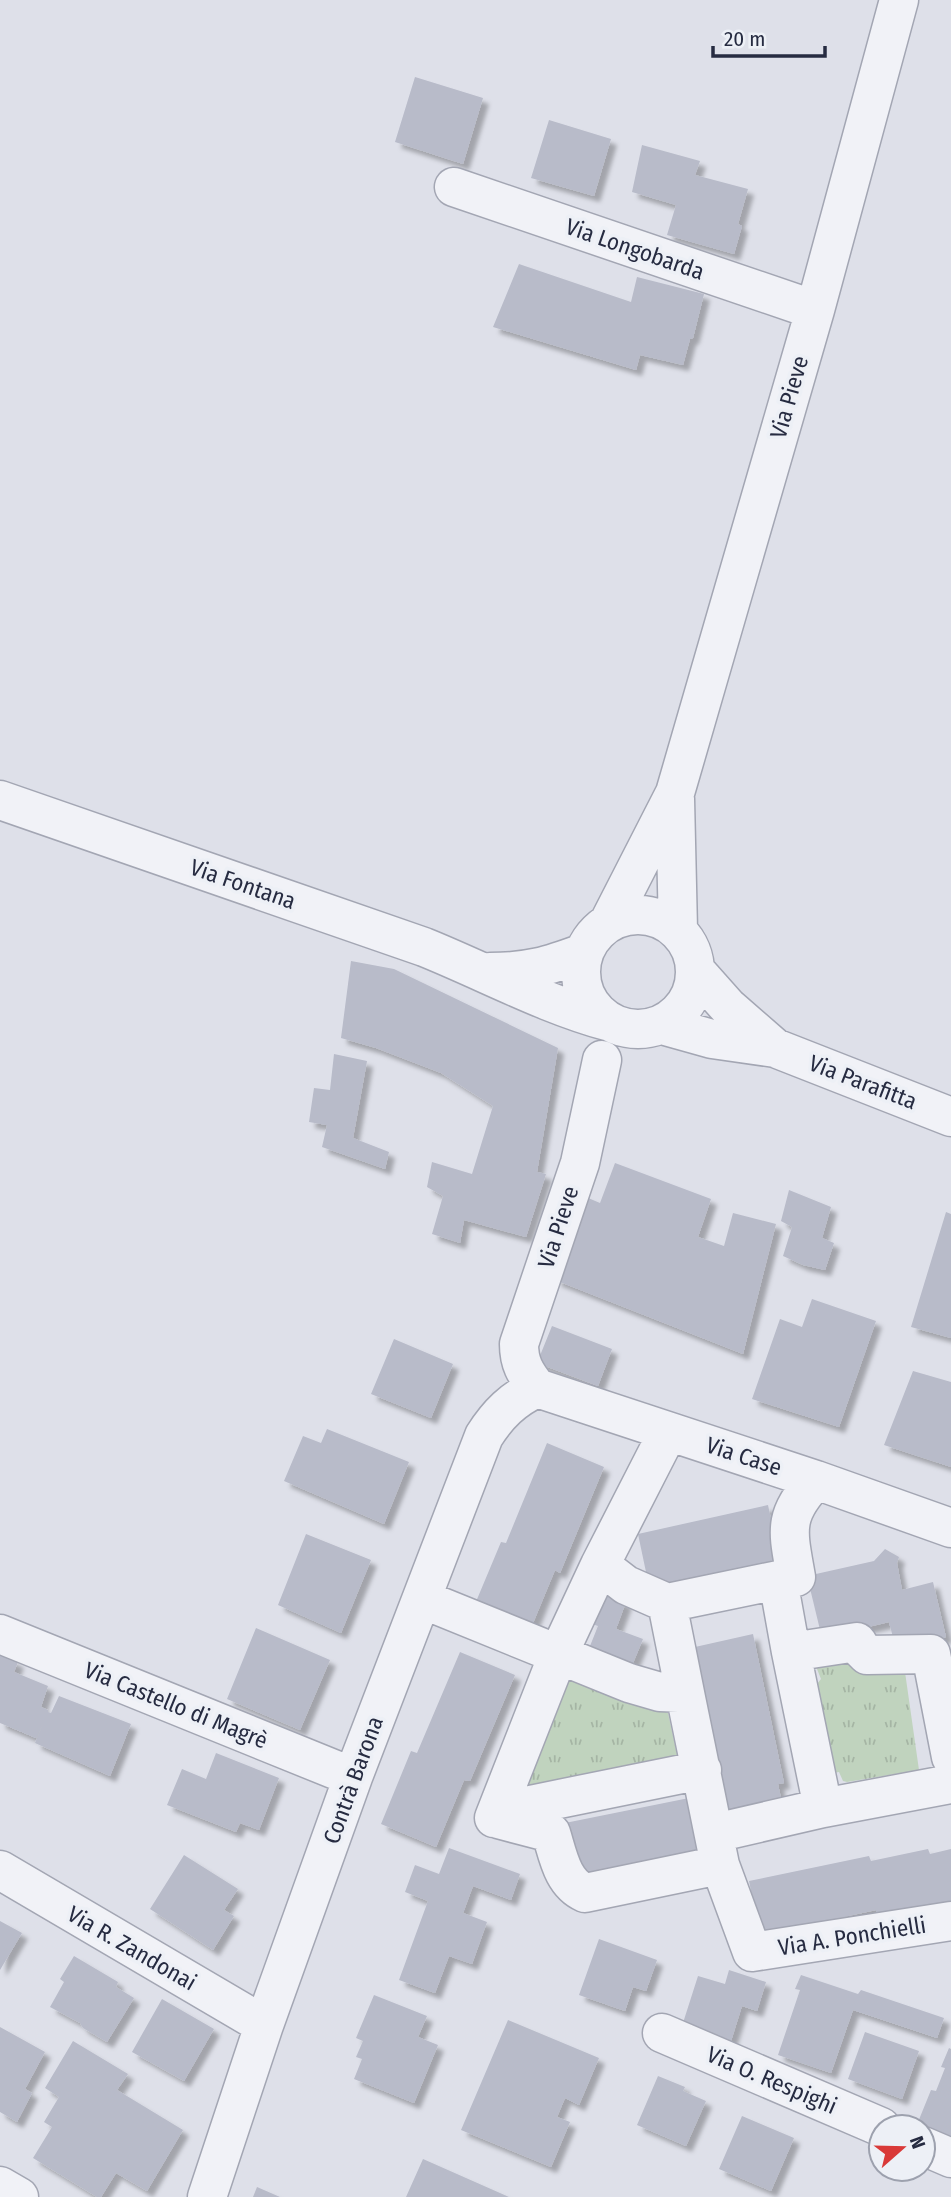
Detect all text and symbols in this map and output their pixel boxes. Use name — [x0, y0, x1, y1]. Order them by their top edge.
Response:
scale bar — [713, 14, 825, 58]
text: 20 m — [724, 26, 765, 52]
street label: Via Longobarda — [562, 212, 708, 286]
street label: Via Pieve — [764, 352, 814, 442]
street label: Via Fontana — [187, 853, 299, 915]
street label: Via Parafitta — [805, 1049, 921, 1115]
street label: Via Pieve — [532, 1182, 584, 1272]
street label: Via Case — [703, 1431, 785, 1481]
street label: Via Castello di Magrè — [80, 1655, 272, 1755]
street label: Contrà Barona — [317, 1712, 389, 1848]
street label: Via R. Zandonai — [62, 1900, 202, 1996]
street label: Via A. Ponchielli — [776, 1910, 928, 1962]
street label: Via O. Respighi — [703, 2040, 841, 2120]
north arrow — [867, 2113, 937, 2183]
text: N — [905, 2133, 930, 2152]

